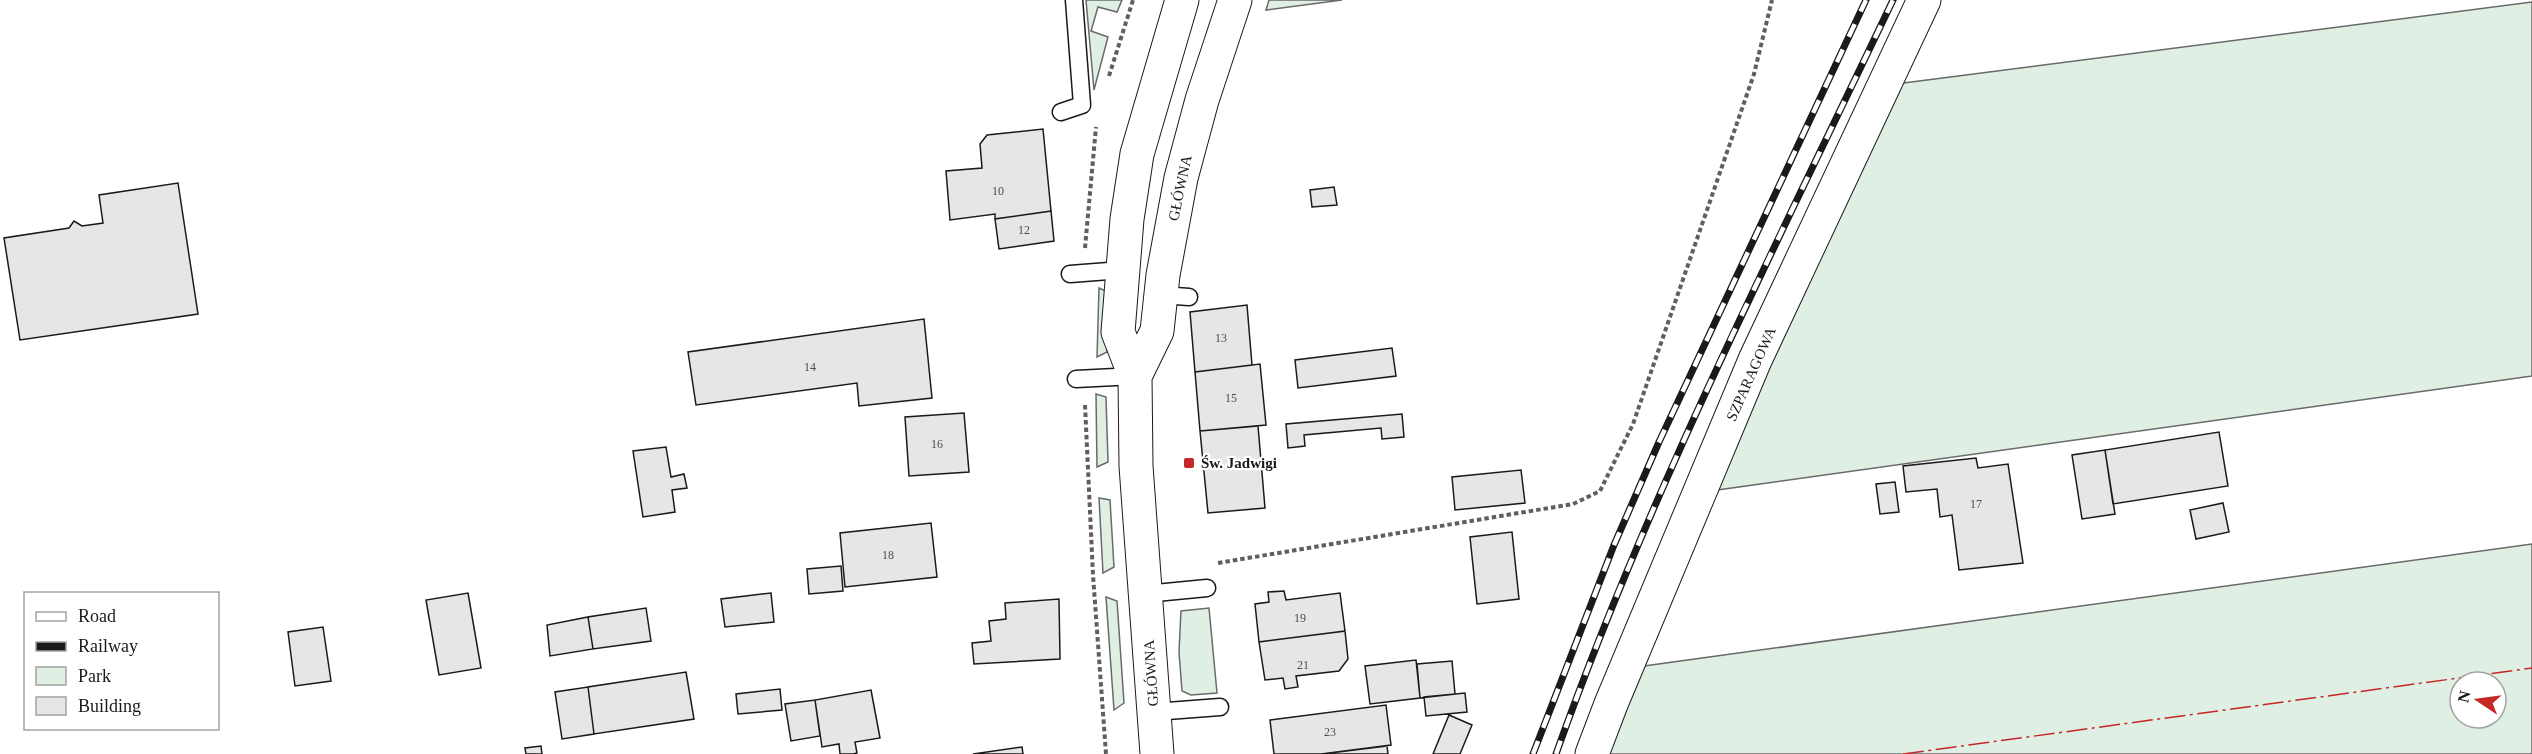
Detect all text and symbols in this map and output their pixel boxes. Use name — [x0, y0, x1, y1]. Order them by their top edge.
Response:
street label: GŁÓWNA — [1165, 154, 1195, 222]
house number: 10 — [992, 184, 1004, 198]
house number: 12 — [1018, 223, 1030, 237]
street label: SZPARAGOWA — [1723, 324, 1779, 423]
house number: 13 — [1215, 331, 1227, 345]
house number: 14 — [804, 360, 816, 374]
house number: 15 — [1225, 391, 1237, 405]
house number: 16 — [931, 437, 943, 451]
place label: Św. Jadwigi — [1201, 455, 1277, 471]
marker: Św. Jadwigi — [1182, 456, 1196, 470]
house number: 17 — [1970, 497, 1982, 511]
house number: 18 — [882, 548, 894, 562]
legend — [24, 592, 219, 730]
text: Road — [78, 606, 116, 626]
house number: 19 — [1294, 611, 1306, 625]
text: Railway — [78, 636, 138, 656]
street label: GŁÓWNA — [1141, 639, 1161, 707]
house number: 21 — [1297, 658, 1309, 672]
text: Park — [78, 666, 111, 686]
north arrow — [2448, 670, 2508, 730]
text: N — [2454, 689, 2474, 704]
text: Building — [78, 696, 141, 716]
house number: 23 — [1324, 725, 1336, 739]

